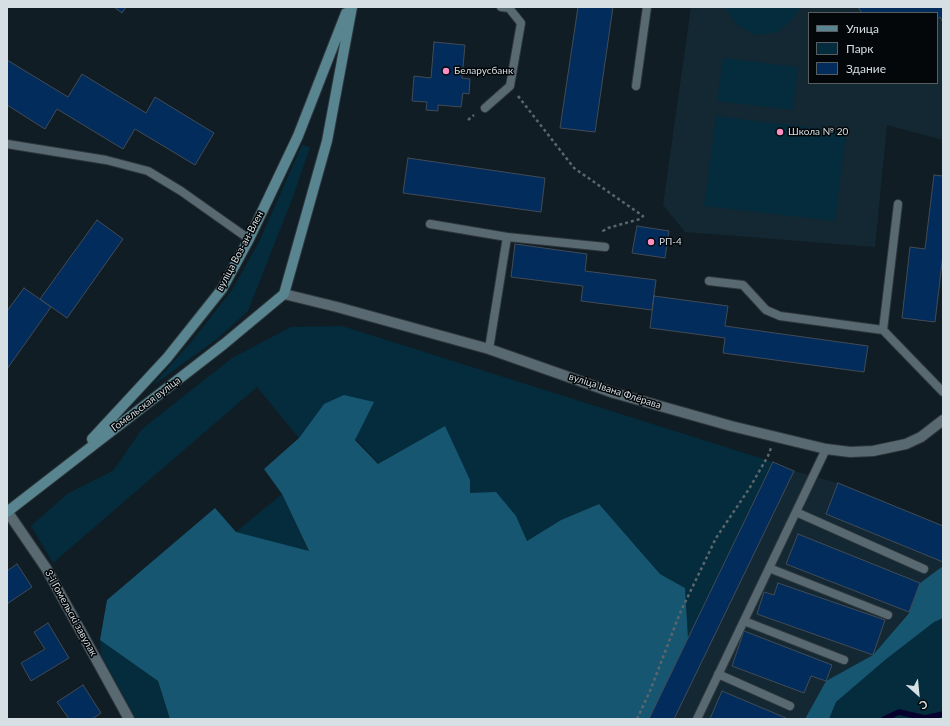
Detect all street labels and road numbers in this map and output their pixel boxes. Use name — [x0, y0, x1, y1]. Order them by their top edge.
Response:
street label: вуліца Воз-ан-Влен — [214, 209, 266, 293]
street label: вуліца Івана Флёрава — [567, 370, 663, 412]
street label: Гомельская вуліца — [109, 374, 183, 434]
street label: 3-і Гомельскі завулак — [42, 568, 100, 658]

